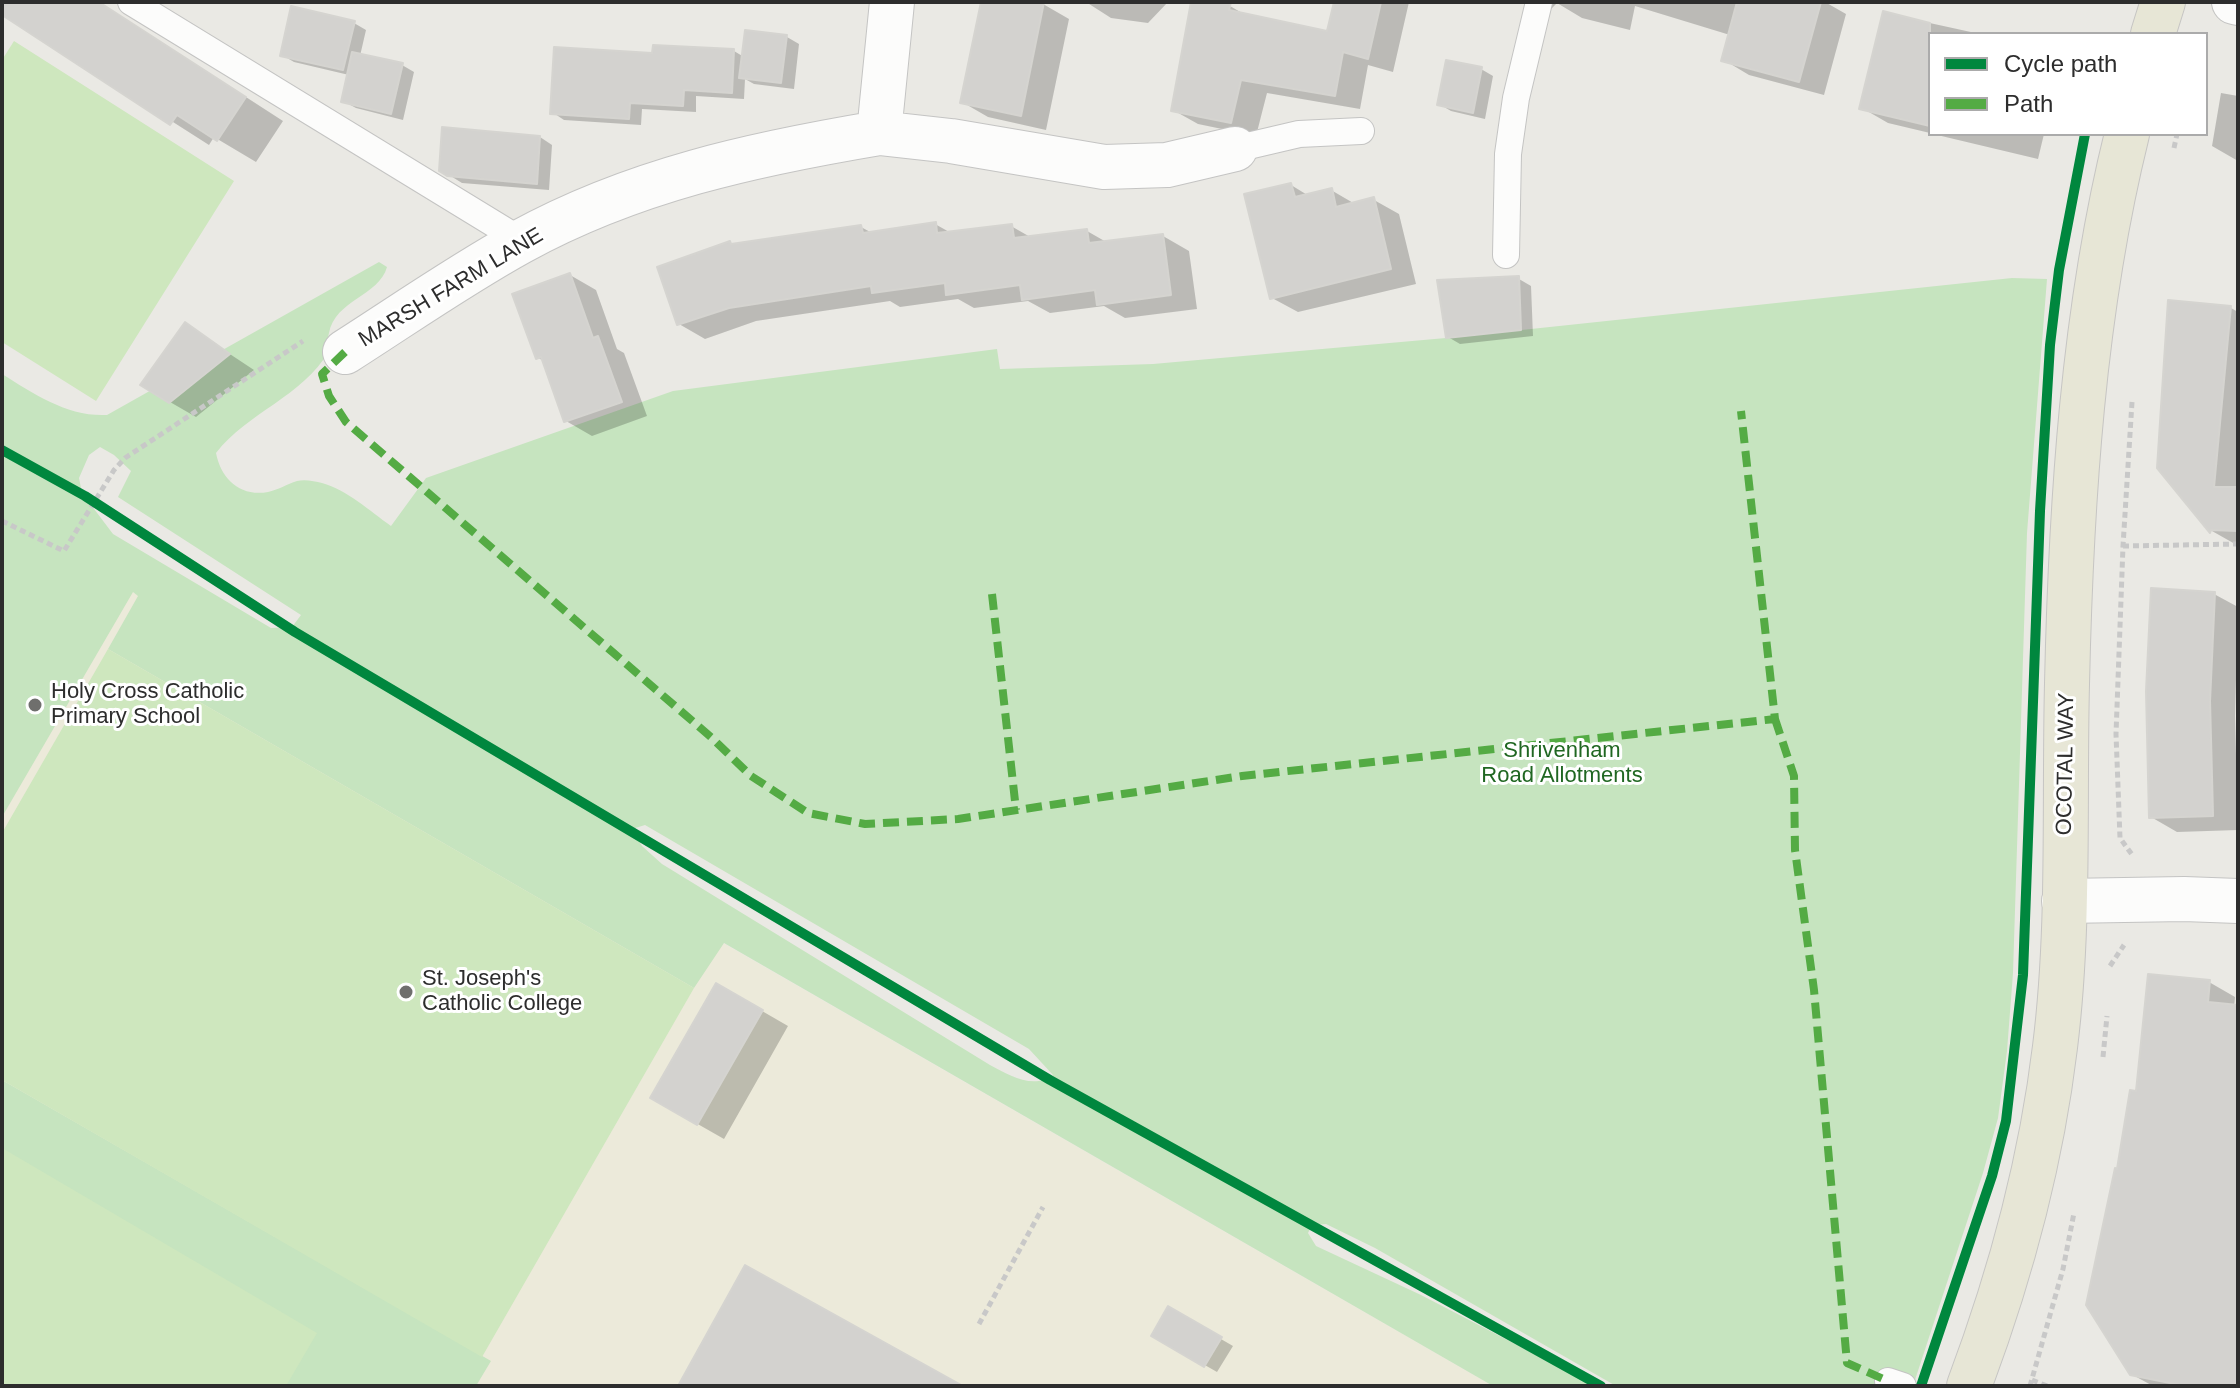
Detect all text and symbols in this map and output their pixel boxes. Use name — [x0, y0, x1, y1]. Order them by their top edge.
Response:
legend — [1928, 32, 2208, 136]
text: Cycle path — [2004, 50, 2117, 77]
text: Path — [2004, 90, 2053, 117]
street label: MARSH FARM LANE — [354, 223, 548, 353]
place label: Holy Cross Catholic Primary School — [51, 679, 244, 730]
street label: OCOTAL WAY — [2052, 692, 2080, 836]
marker: Holy Cross Catholic Primary School — [26, 696, 44, 714]
park label: Shrivenham Road Allotments — [1481, 738, 1643, 790]
place label: St. Joseph's Catholic College — [422, 966, 582, 1018]
marker: St. Joseph's Catholic College — [397, 983, 415, 1001]

